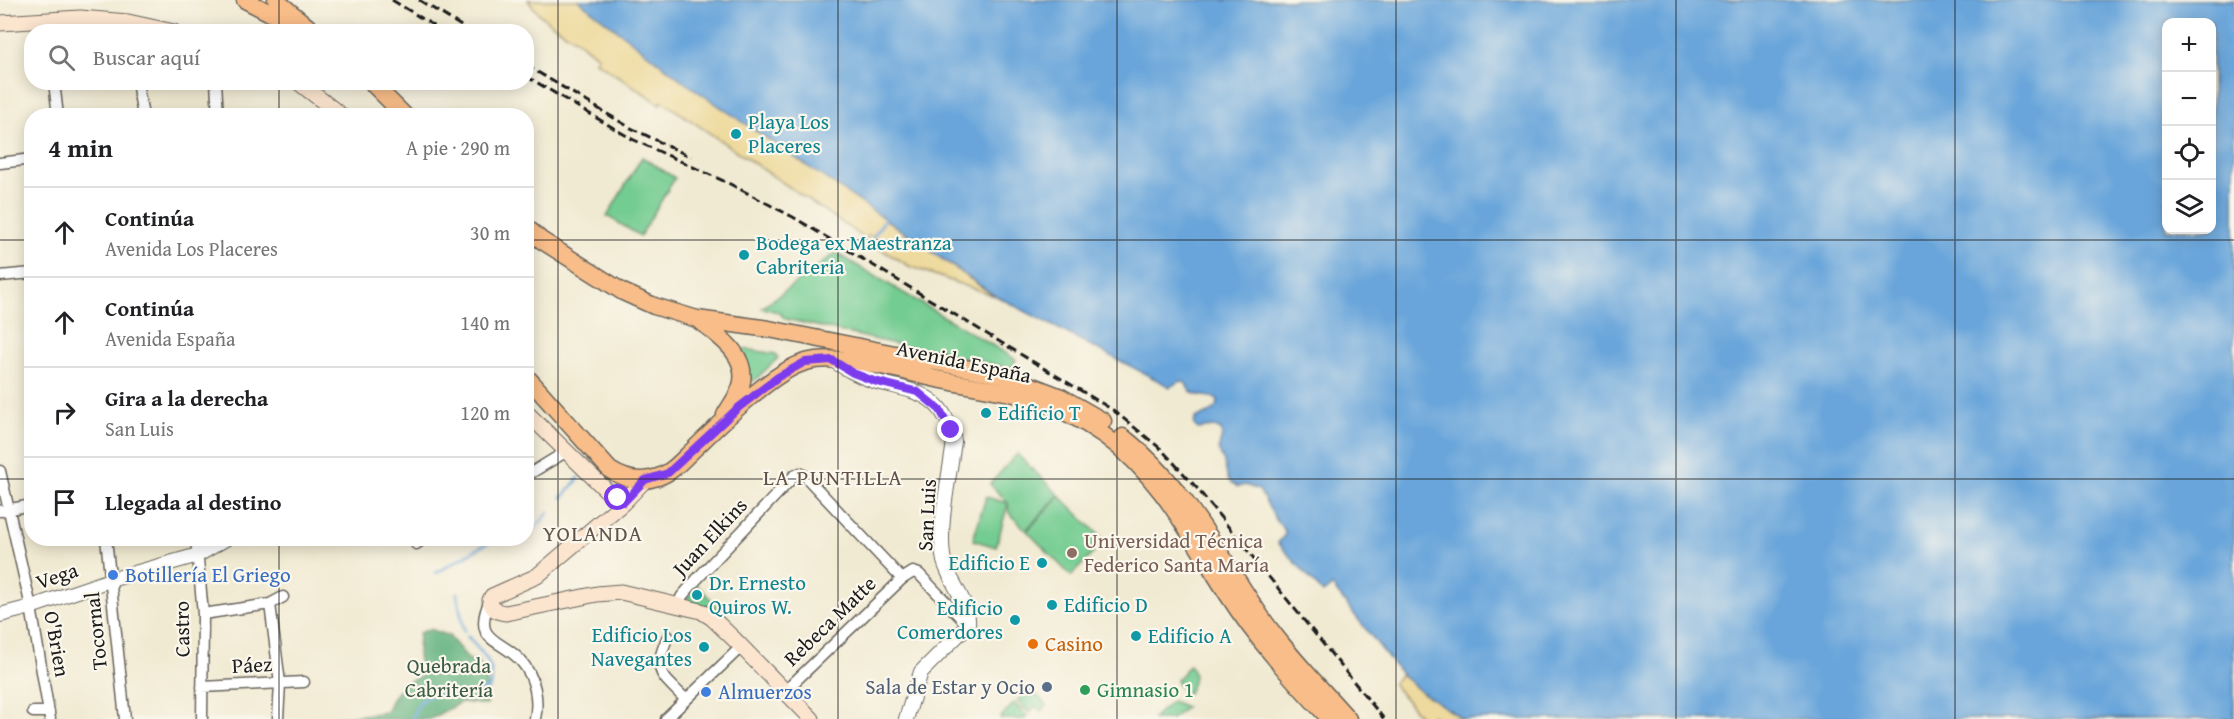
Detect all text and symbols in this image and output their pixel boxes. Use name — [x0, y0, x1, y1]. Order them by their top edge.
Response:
map controls — [2162, 18, 2216, 234]
button: + — [2162, 18, 2216, 72]
search box — [24, 24, 534, 90]
icon: search — [45, 41, 78, 74]
text: Buscar aquí — [93, 41, 200, 73]
button: − — [2162, 72, 2216, 126]
place label: Playa Los Placeres — [748, 106, 829, 161]
button: locate — [2162, 126, 2216, 180]
marker: Playa Los Placeres — [729, 127, 743, 141]
text: 4 min — [48, 128, 113, 167]
text: A pie · 290 m — [406, 133, 510, 162]
button: layers — [2162, 180, 2216, 234]
text: Continúa — [105, 202, 194, 234]
icon: ahead — [48, 216, 81, 249]
text: 30 m — [470, 218, 510, 247]
place label: Bodega ex Maestranza Cabriteria — [756, 227, 952, 282]
text: Avenida Los Placeres — [105, 234, 278, 263]
marker: Bodega ex Maestranza Cabriteria — [737, 248, 751, 262]
text: Continúa — [105, 292, 194, 324]
icon: ahead — [48, 306, 81, 339]
text: 140 m — [460, 308, 510, 337]
text: Avenida España — [105, 324, 235, 353]
street label: Avenida España — [894, 332, 1034, 391]
text: Gira a la derecha — [105, 382, 268, 414]
icon: right — [48, 396, 81, 429]
place label: Edificio T — [998, 397, 1081, 428]
text: 120 m — [460, 398, 510, 427]
marker: Edificio T — [979, 406, 993, 420]
text: San Luis — [105, 414, 174, 443]
route end — [937, 416, 963, 442]
district label: LA PUNTILLA — [763, 461, 903, 493]
street label: San Luis — [909, 478, 944, 552]
route start — [604, 484, 630, 510]
icon: arrive — [48, 486, 81, 519]
text: Llegada al destino — [105, 486, 281, 518]
street label: Juan Elkins — [663, 490, 754, 585]
district label: YOLANDA — [543, 517, 643, 549]
place label: Universidad Técnica Federico Santa María — [1084, 525, 1269, 580]
marker: Universidad Técnica Federico Santa María — [1065, 546, 1079, 560]
place label: Edificio E — [948, 547, 1030, 578]
street label: Vega — [32, 554, 82, 597]
marker: Edificio E — [1035, 556, 1049, 570]
place label: Botillería El Griego — [125, 559, 291, 590]
place label: Dr. Ernesto Quiros W. — [709, 567, 806, 622]
marker: Botillería El Griego — [106, 568, 120, 582]
street label: Rebeca Matte — [776, 568, 883, 673]
marker: Dr. Ernesto Quiros W. — [690, 588, 704, 602]
place label: Edificio D — [1064, 589, 1148, 620]
street label: Tocornal — [76, 591, 115, 671]
place label: Edificio Comerdores — [897, 592, 1003, 647]
marker: Edificio D — [1045, 598, 1059, 612]
street label: Castro — [166, 601, 197, 657]
street label: O'Brien — [36, 609, 79, 679]
marker: Edificio Comerdores — [1008, 613, 1022, 627]
place label: Edificio Los Navegantes — [591, 619, 692, 674]
place label: Edificio A — [1148, 620, 1232, 651]
place label: Casino — [1045, 628, 1103, 659]
marker: Edificio A — [1129, 629, 1143, 643]
marker: Casino — [1026, 637, 1040, 651]
marker: Edificio Los Navegantes — [697, 640, 711, 654]
street label: Páez — [231, 648, 273, 681]
park label: Quebrada Cabritería — [405, 650, 493, 705]
place label: Sala de Estar y Ocio — [865, 671, 1035, 702]
place label: Gimnasio 1 — [1097, 674, 1194, 705]
place label: Almuerzos — [718, 676, 812, 707]
marker: Sala de Estar y Ocio — [1040, 680, 1054, 694]
marker: Gimnasio 1 — [1078, 683, 1092, 697]
marker: Almuerzos — [699, 685, 713, 699]

